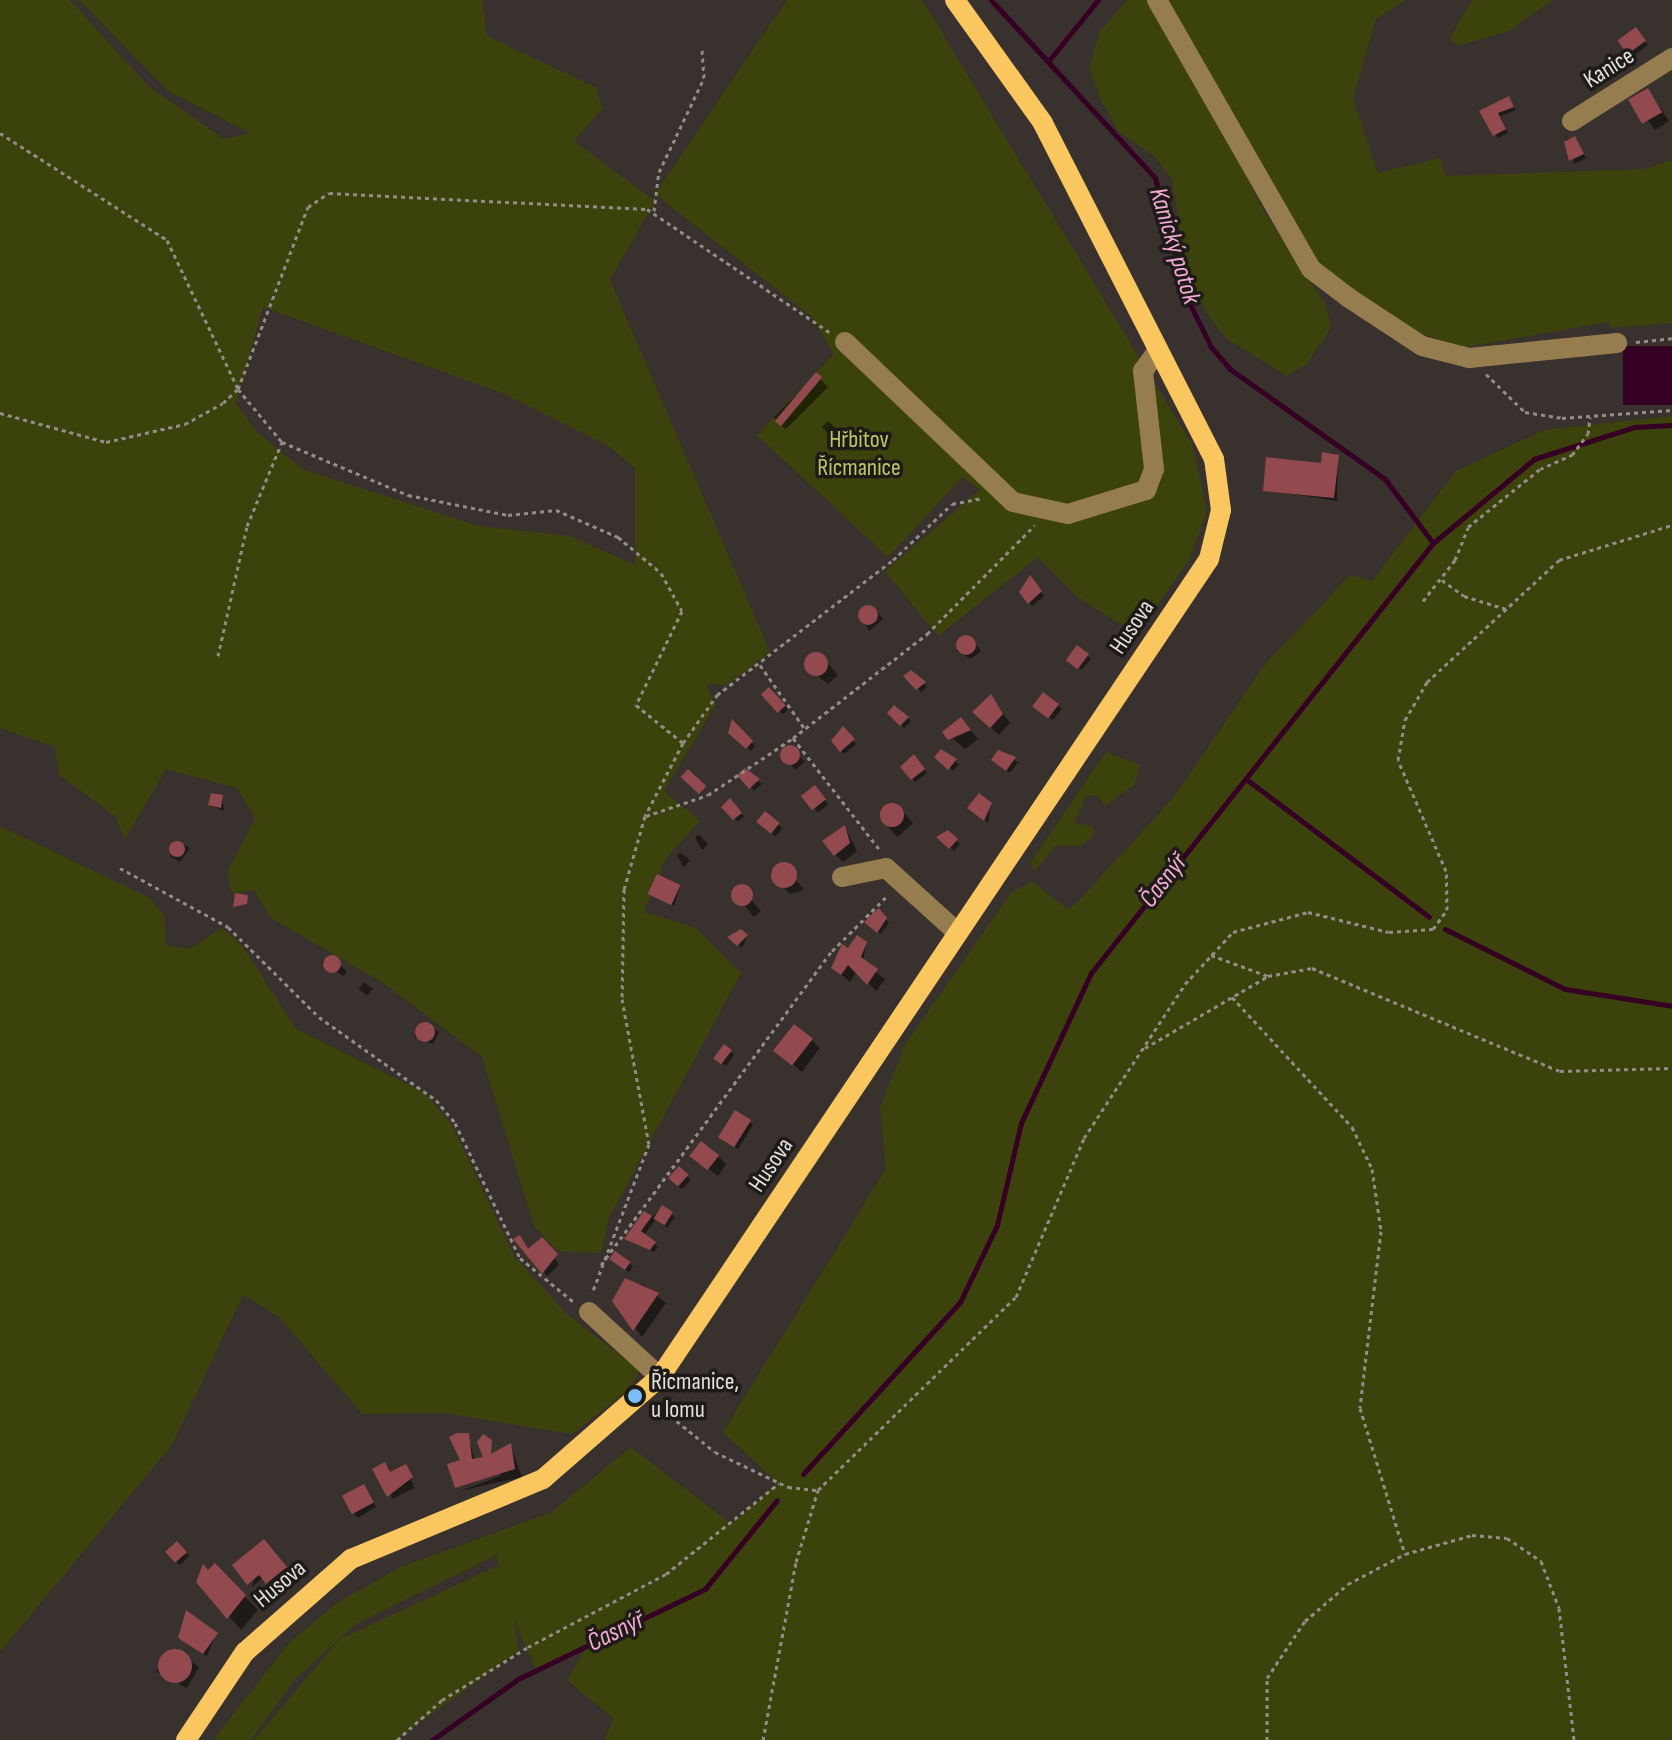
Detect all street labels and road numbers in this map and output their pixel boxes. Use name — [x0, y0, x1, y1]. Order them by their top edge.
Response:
street label: Kanice — [1579, 42, 1639, 94]
street label: Husova — [1104, 595, 1160, 659]
street label: Husova — [743, 1133, 799, 1197]
street label: Husova — [248, 1554, 312, 1614]

